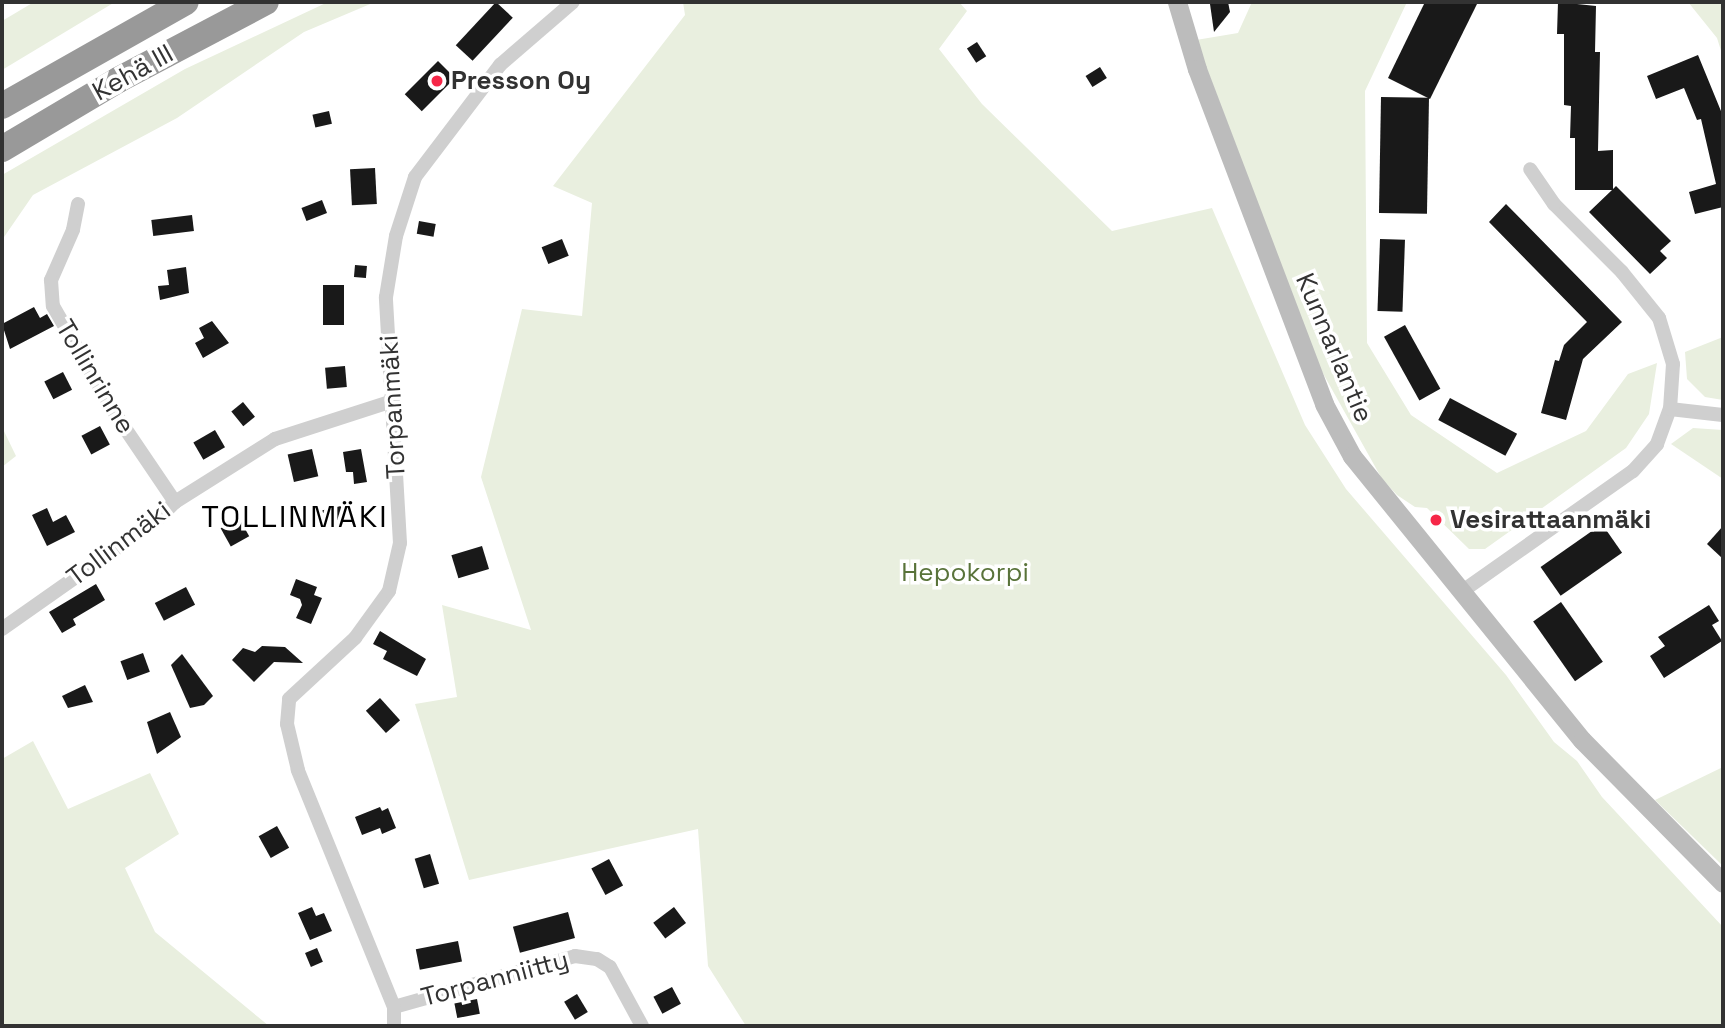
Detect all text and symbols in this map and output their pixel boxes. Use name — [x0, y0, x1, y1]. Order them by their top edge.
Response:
street label: Kehä III — [87, 38, 179, 108]
place label: Presson Oy — [451, 65, 591, 97]
marker: Presson Oy — [429, 73, 445, 89]
street label: Kunnarlantie — [1289, 269, 1379, 427]
street label: Tollinrinne — [49, 314, 141, 440]
street label: Torpanmäki — [374, 334, 412, 480]
street label: Tollinmäki — [61, 495, 177, 593]
district label: TOLLINMÄKI — [203, 499, 387, 535]
place label: Vesirattaanmäki — [1450, 504, 1651, 536]
marker: Vesirattaanmäki — [1428, 512, 1444, 528]
park label: Hepokorpi — [901, 557, 1029, 589]
street label: Torpanniitty — [418, 944, 572, 1014]

